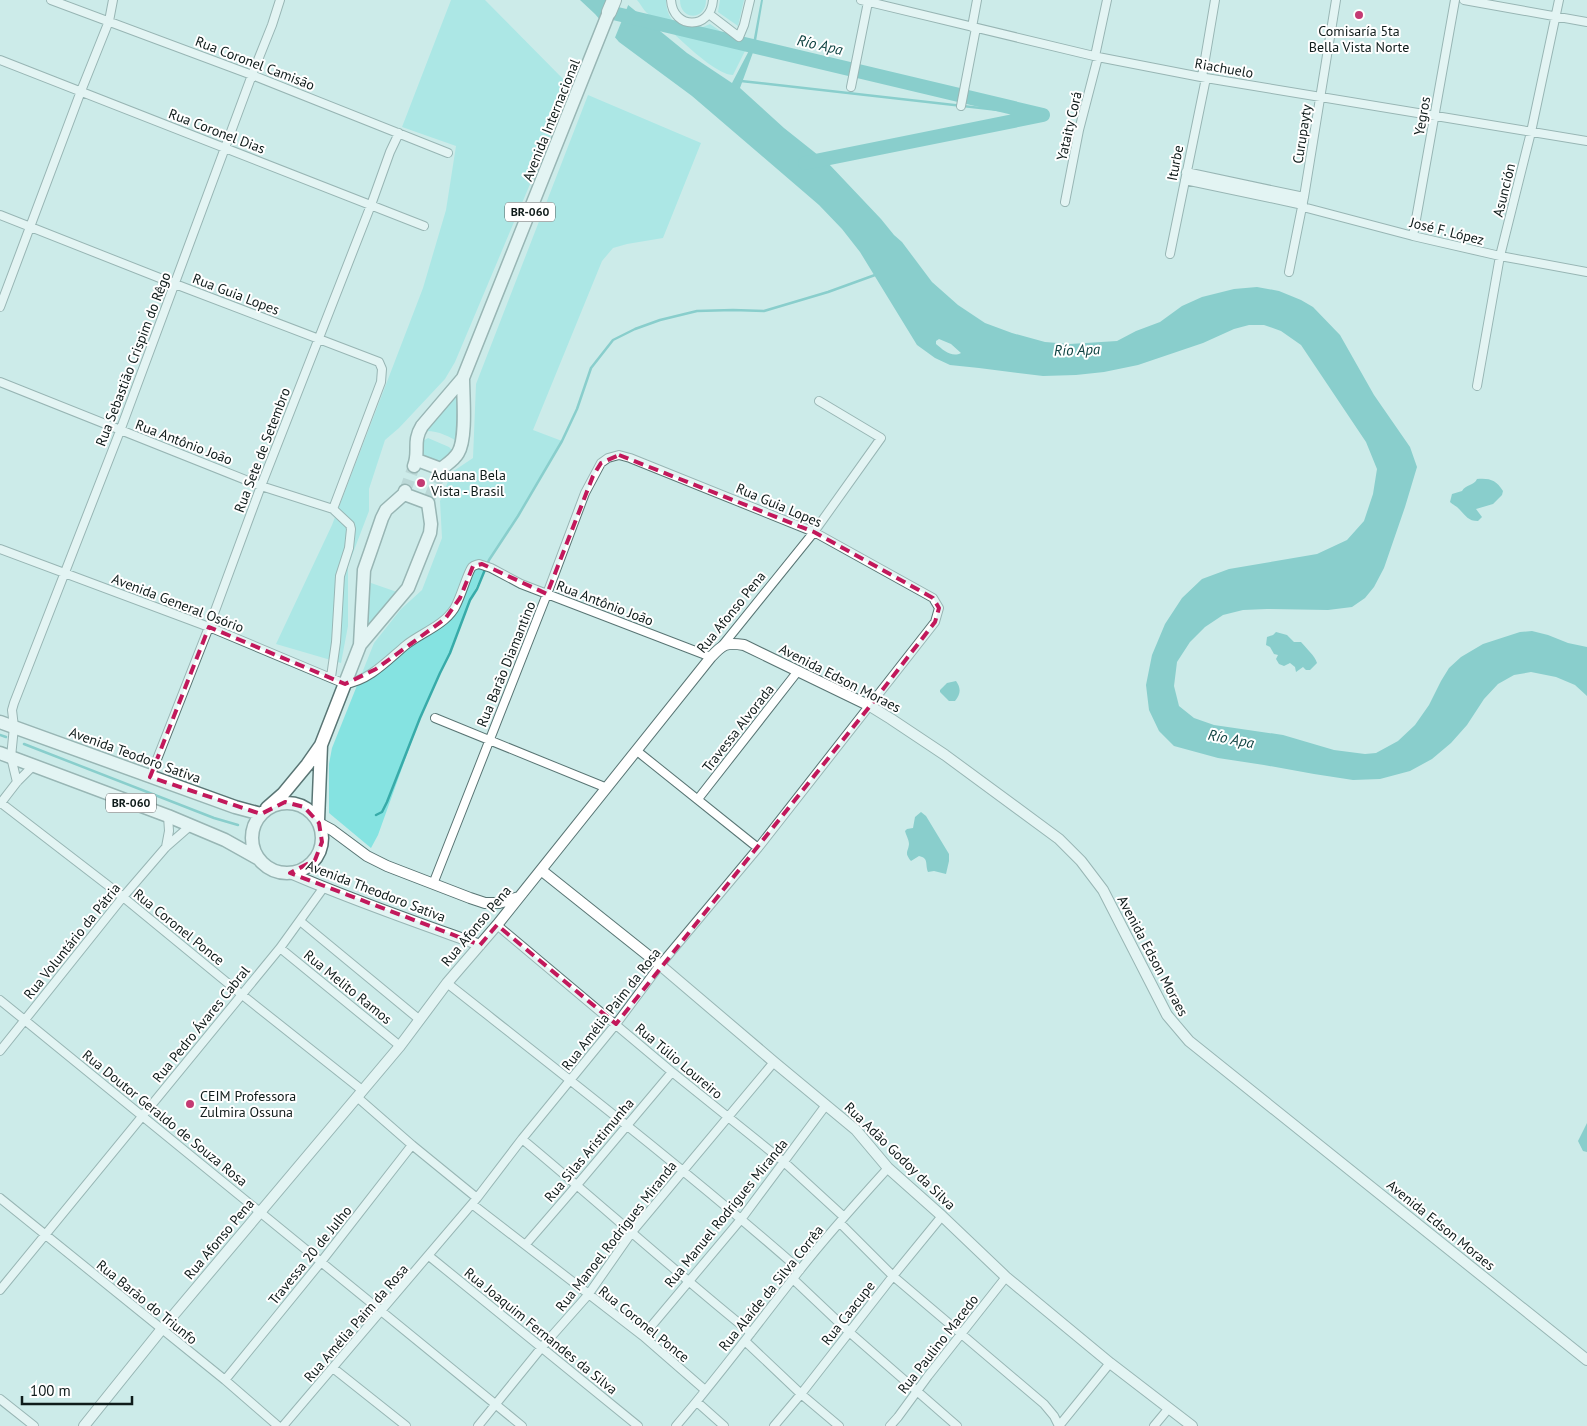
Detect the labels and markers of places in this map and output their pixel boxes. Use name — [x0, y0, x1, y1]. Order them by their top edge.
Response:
marker: Comisaría 5ta Bella Vista Norte — [1353, 9, 1365, 21]
place label: Comisaría 5ta Bella Vista Norte — [1309, 22, 1409, 56]
place label: Aduana Bela Vista - Brasil — [430, 466, 506, 500]
marker: Aduana Bela Vista - Brasil — [415, 477, 427, 489]
place label: CEIM Professora Zulmira Ossuna — [200, 1087, 296, 1121]
marker: CEIM Professora Zulmira Ossuna — [184, 1098, 196, 1110]

